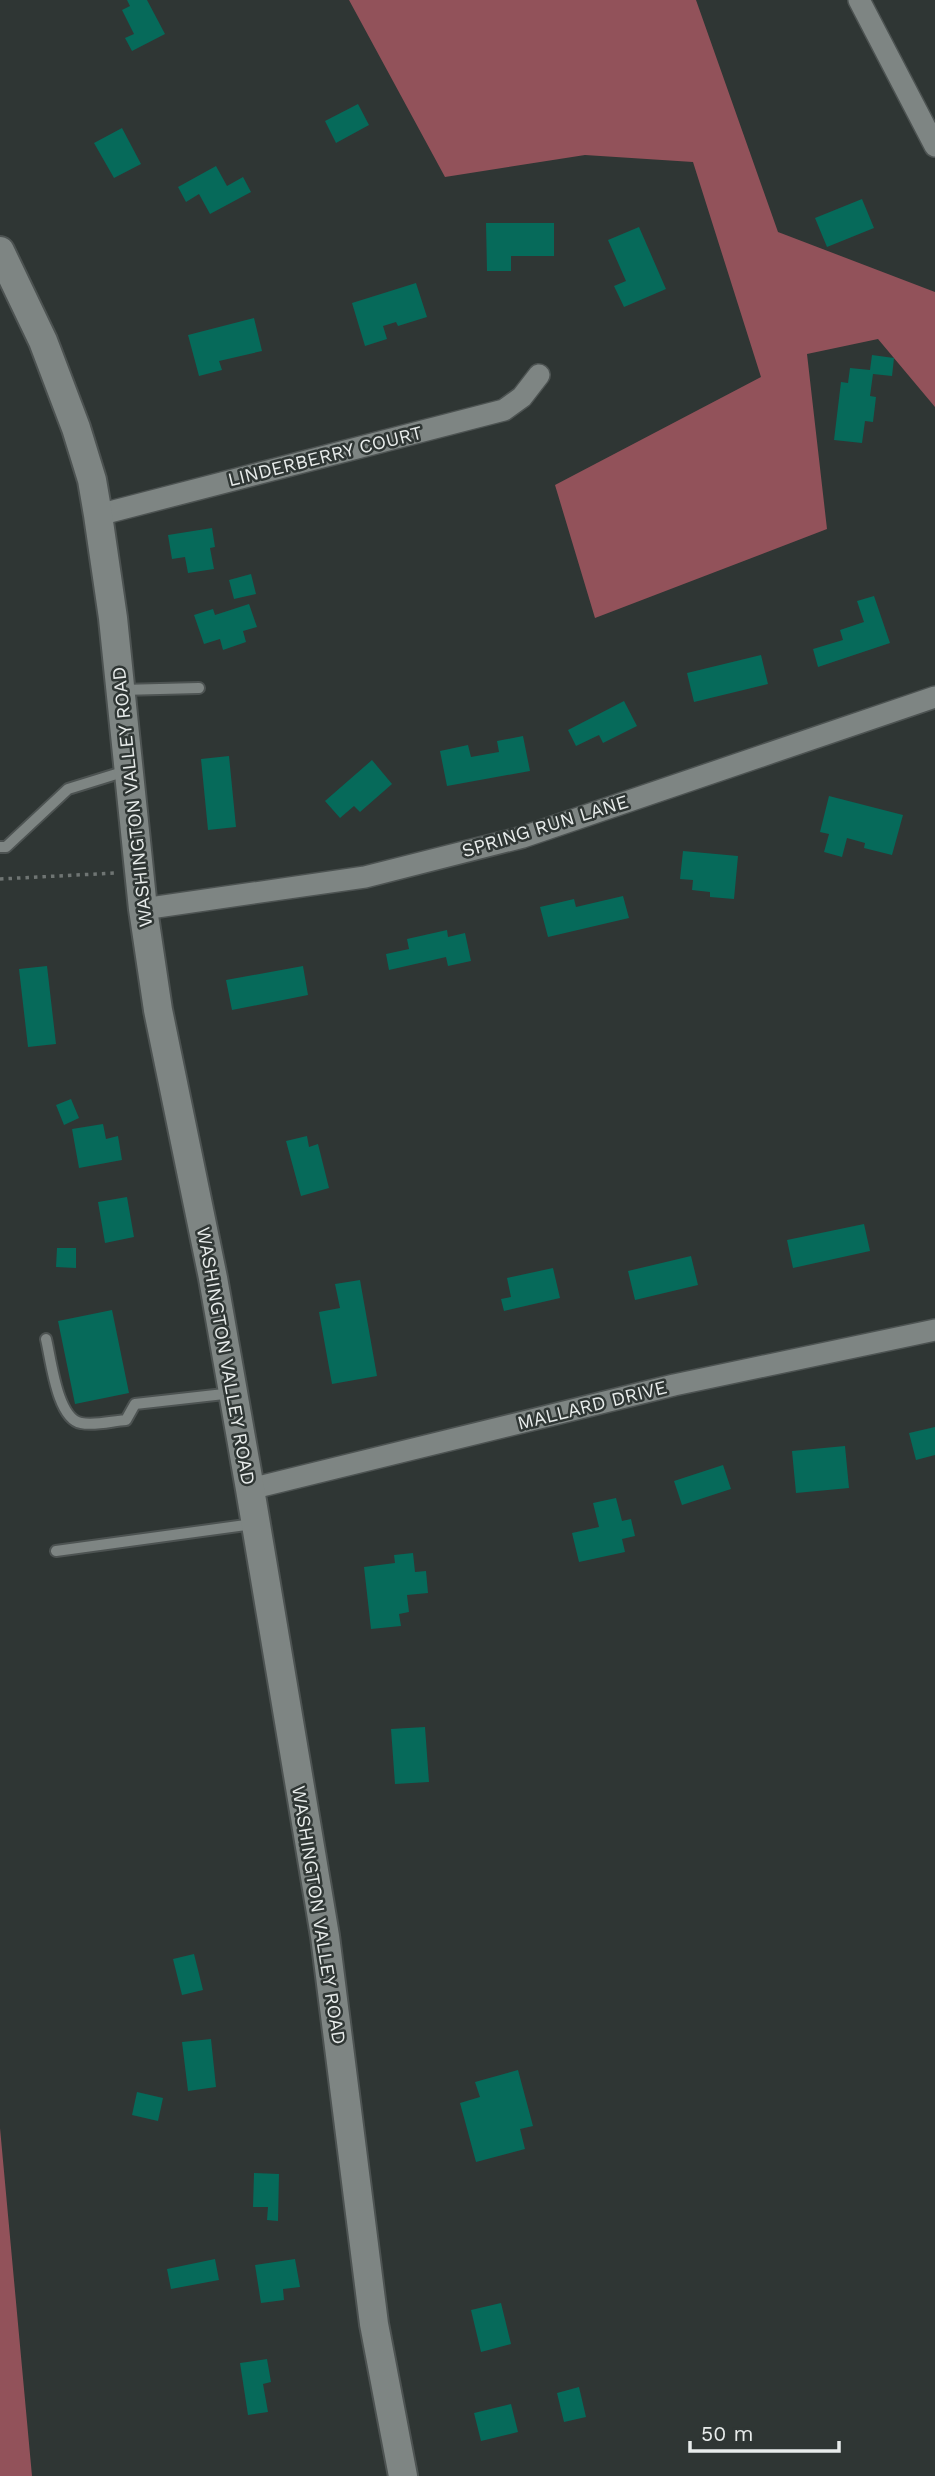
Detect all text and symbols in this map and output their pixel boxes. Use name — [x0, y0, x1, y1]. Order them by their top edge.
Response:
street label: LINDERBERRY COURT — [225, 421, 425, 491]
street label: WASHINGTON VALLEY ROAD — [107, 666, 157, 928]
street label: SPRING RUN LANE — [459, 790, 631, 862]
street label: WASHINGTON VALLEY ROAD — [192, 1225, 260, 1487]
street label: MALLARD DRIVE — [515, 1375, 669, 1435]
street label: WASHINGTON VALLEY ROAD — [287, 1784, 351, 2046]
scale bar — [690, 2410, 839, 2454]
text: 50 m — [701, 2421, 753, 2446]

